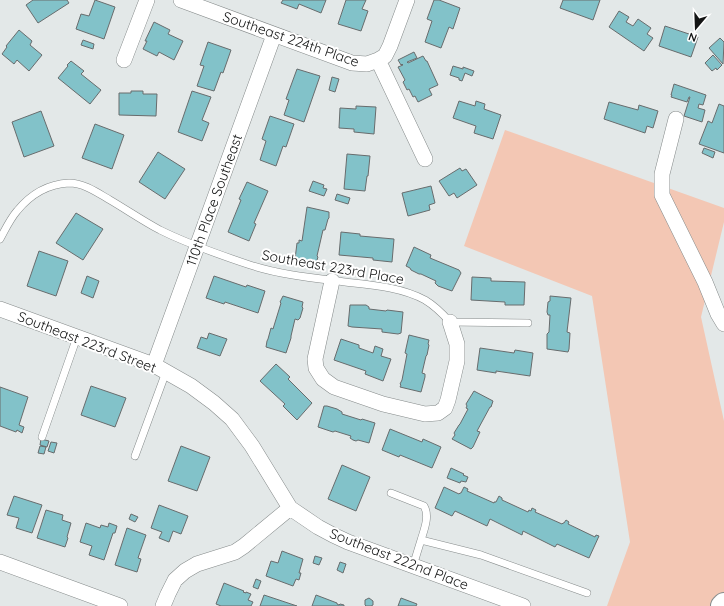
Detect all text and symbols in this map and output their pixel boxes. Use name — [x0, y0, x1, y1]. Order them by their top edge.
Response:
street label: Southeast 224th Place — [220, 7, 362, 71]
north arrow — [676, 8, 716, 48]
text: N — [687, 30, 699, 45]
street label: 110th Place Southeast — [182, 131, 246, 268]
street label: Southeast 223rd Place — [261, 246, 406, 288]
street label: Southeast 223rd Street — [15, 307, 159, 377]
street label: Southeast 222nd Place — [327, 524, 471, 594]

